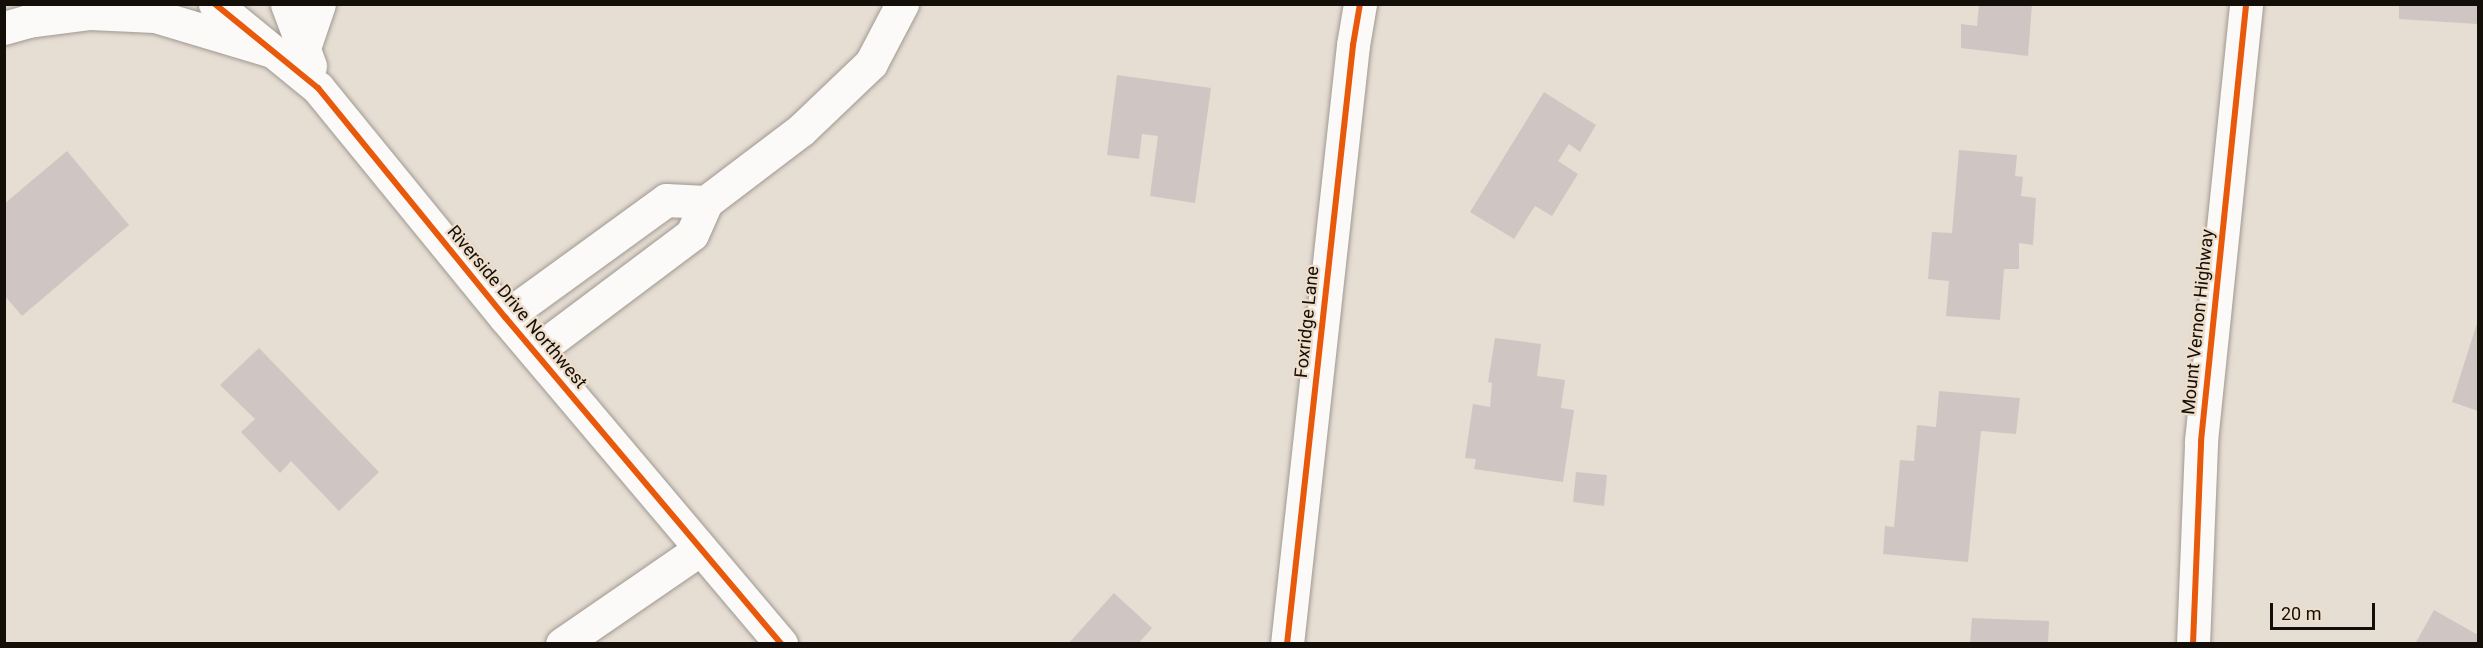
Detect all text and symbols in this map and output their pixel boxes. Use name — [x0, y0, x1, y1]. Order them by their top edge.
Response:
street label: Riverside Drive Northwest — [442, 221, 592, 393]
street label: Mount Vernon Highway — [2178, 228, 2218, 416]
street label: Foxridge Lane — [1290, 265, 1324, 379]
scale bar — [2273, 591, 2378, 629]
text: 20 m — [2281, 603, 2321, 624]

